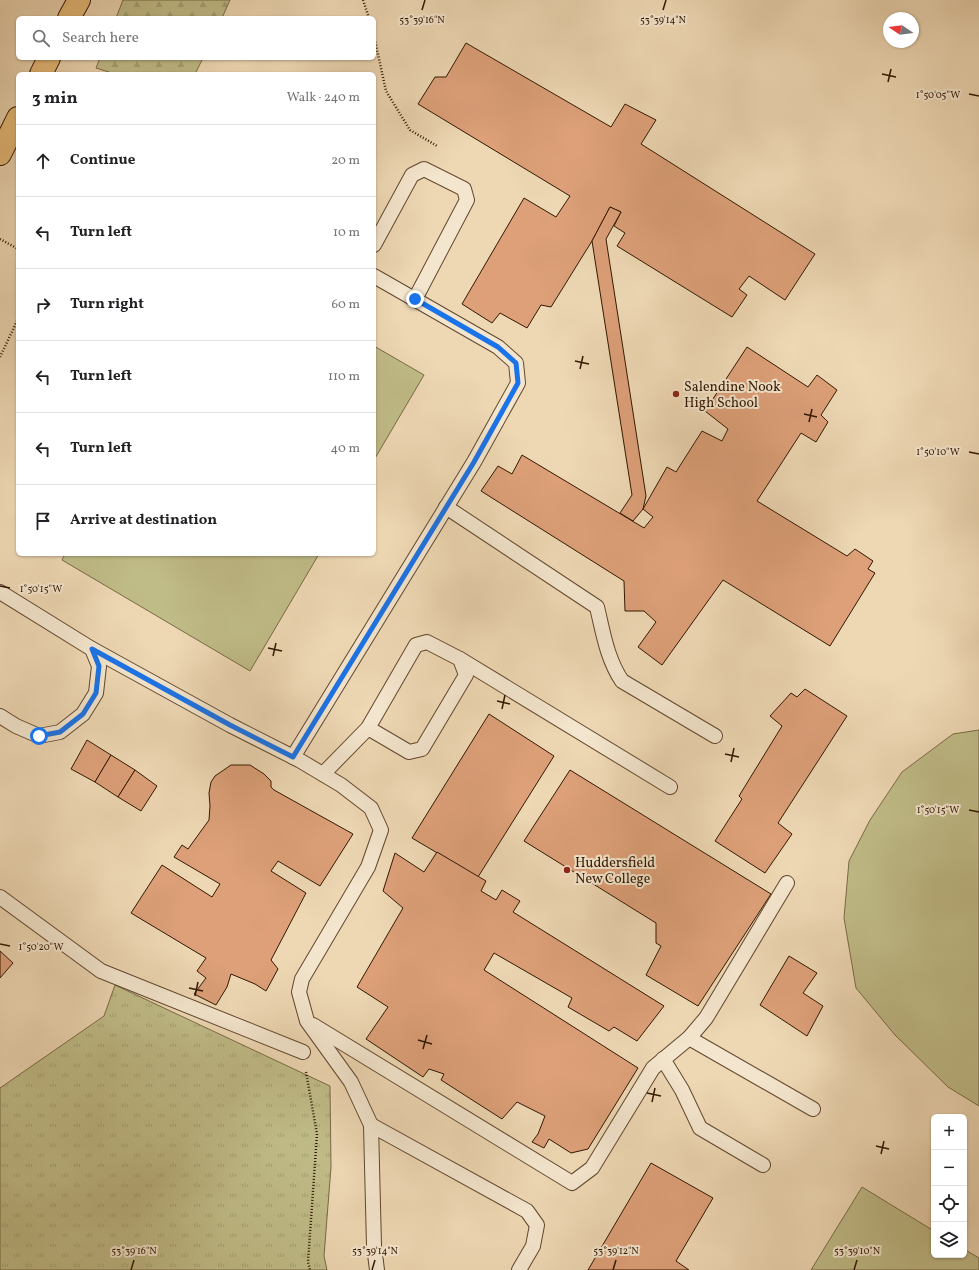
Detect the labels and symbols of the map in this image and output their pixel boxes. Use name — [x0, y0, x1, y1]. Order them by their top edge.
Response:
north arrow — [883, 12, 919, 48]
text: 53°39'16"N — [399, 13, 445, 27]
text: 53°39'14"N — [640, 13, 687, 27]
text: 1°50'05"W — [916, 88, 960, 102]
route end — [406, 290, 424, 308]
place label: Salendine Nook High School — [684, 378, 781, 413]
marker: Salendine Nook High School — [671, 389, 681, 399]
text: 1°50'10"W — [916, 445, 960, 459]
text: 1°50'15"W — [20, 582, 62, 596]
route start — [30, 727, 48, 745]
text: 1°50'15"W — [917, 803, 959, 817]
place label: Huddersfield New College — [575, 854, 655, 889]
marker: Huddersfield New College — [562, 865, 572, 875]
text: 1°50'20"W — [19, 940, 63, 954]
text: 53°39'16"N — [111, 1244, 157, 1258]
text: 53°39'14"N — [352, 1244, 399, 1258]
text: 53°39'12"N — [593, 1244, 639, 1258]
text: 53°39'10"N — [834, 1244, 881, 1258]

